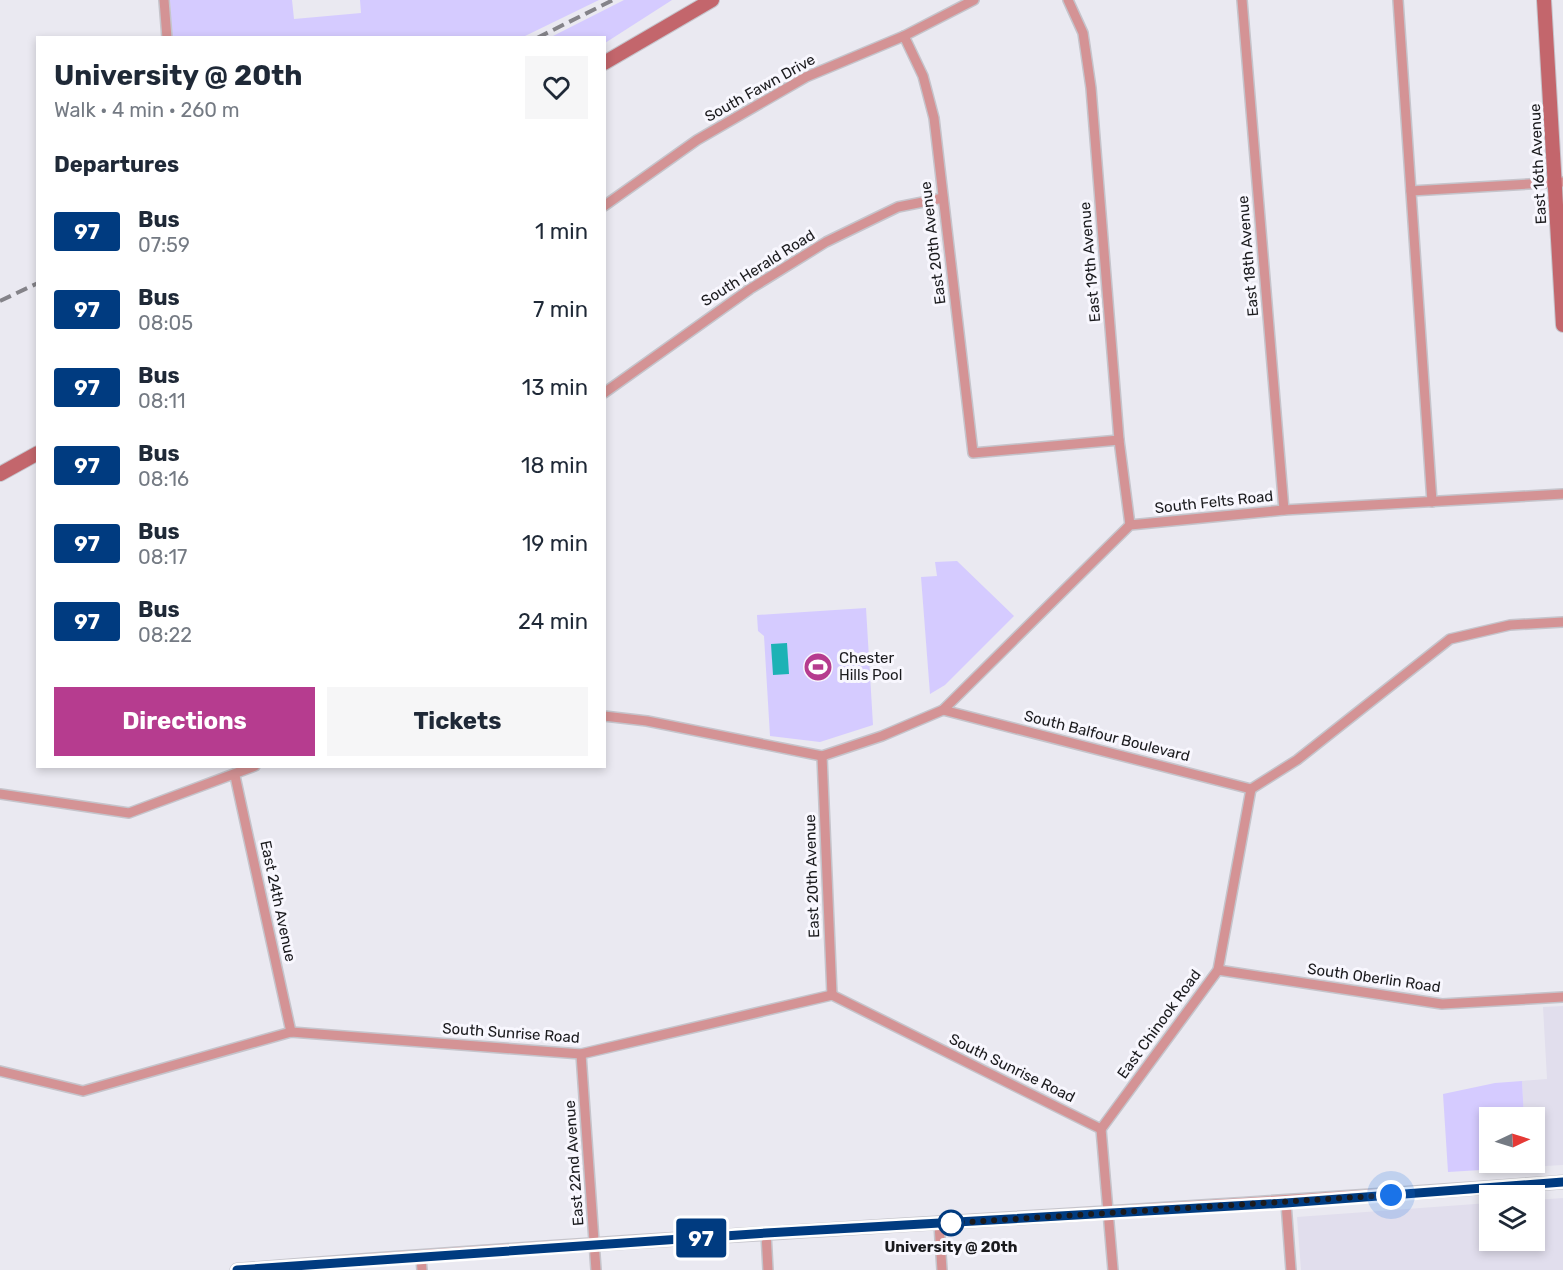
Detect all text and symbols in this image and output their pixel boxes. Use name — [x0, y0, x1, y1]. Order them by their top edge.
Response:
street label: South Fawn Drive — [702, 50, 818, 126]
button: heart — [525, 56, 588, 119]
text: University @ 20th — [54, 59, 302, 92]
text: Walk · 4 min · 260 m — [54, 98, 240, 122]
street label: East 16th Avenue — [1526, 103, 1550, 225]
text: Departures — [54, 151, 179, 178]
street label: East 20th Avenue — [917, 181, 949, 305]
street label: East 18th Avenue — [1234, 195, 1262, 317]
street label: East 19th Avenue — [1076, 201, 1104, 323]
text: Bus — [138, 206, 180, 233]
text: 1 min — [535, 218, 588, 245]
text: 97 — [74, 219, 100, 244]
street label: South Herald Road — [698, 226, 818, 310]
text: 07:59 — [138, 233, 190, 257]
text: Bus — [138, 284, 180, 311]
text: 7 min — [533, 296, 588, 323]
text: 97 — [74, 297, 100, 322]
text: 08:05 — [138, 311, 193, 335]
text: Bus — [138, 362, 180, 389]
text: 13 min — [522, 374, 588, 401]
text: 97 — [74, 375, 100, 400]
text: 08:11 — [138, 389, 186, 413]
text: Bus — [138, 440, 180, 467]
text: 18 min — [521, 452, 588, 479]
text: 97 — [74, 453, 100, 478]
text: 08:16 — [138, 467, 189, 491]
street label: South Felts Road — [1154, 487, 1274, 517]
text: Bus — [138, 518, 180, 545]
text: 19 min — [522, 530, 588, 557]
text: 97 — [74, 531, 100, 556]
text: 08:17 — [138, 545, 187, 569]
text: Bus — [138, 596, 180, 623]
text: 24 min — [518, 608, 588, 635]
text: 97 — [74, 609, 100, 634]
text: 08:22 — [138, 623, 192, 647]
place label: Chester Hills Pool — [839, 649, 902, 684]
sports icon: Chester Hills Pool — [802, 651, 834, 683]
button: Directions — [54, 687, 315, 756]
button: Tickets — [327, 687, 588, 756]
street label: South Balfour Boulevard — [1022, 707, 1192, 765]
street label: East 20th Avenue — [801, 814, 823, 938]
street label: East 24th Avenue — [256, 839, 300, 963]
street label: South Oberlin Road — [1306, 960, 1442, 996]
street label: East Chinook Road — [1113, 966, 1205, 1082]
street label: South Sunrise Road — [442, 1019, 580, 1047]
street label: South Sunrise Road — [946, 1030, 1078, 1106]
street label: East 22nd Avenue — [561, 1100, 587, 1226]
north arrow — [1479, 1107, 1545, 1173]
map controls — [1479, 1107, 1545, 1251]
your location — [1376, 1180, 1406, 1210]
button: layers — [1479, 1185, 1545, 1251]
marker: University @ 20th — [938, 1210, 964, 1236]
line badge: 97 — [674, 1218, 728, 1258]
text: 97 — [688, 1226, 714, 1251]
place label: University @ 20th — [884, 1238, 1018, 1256]

